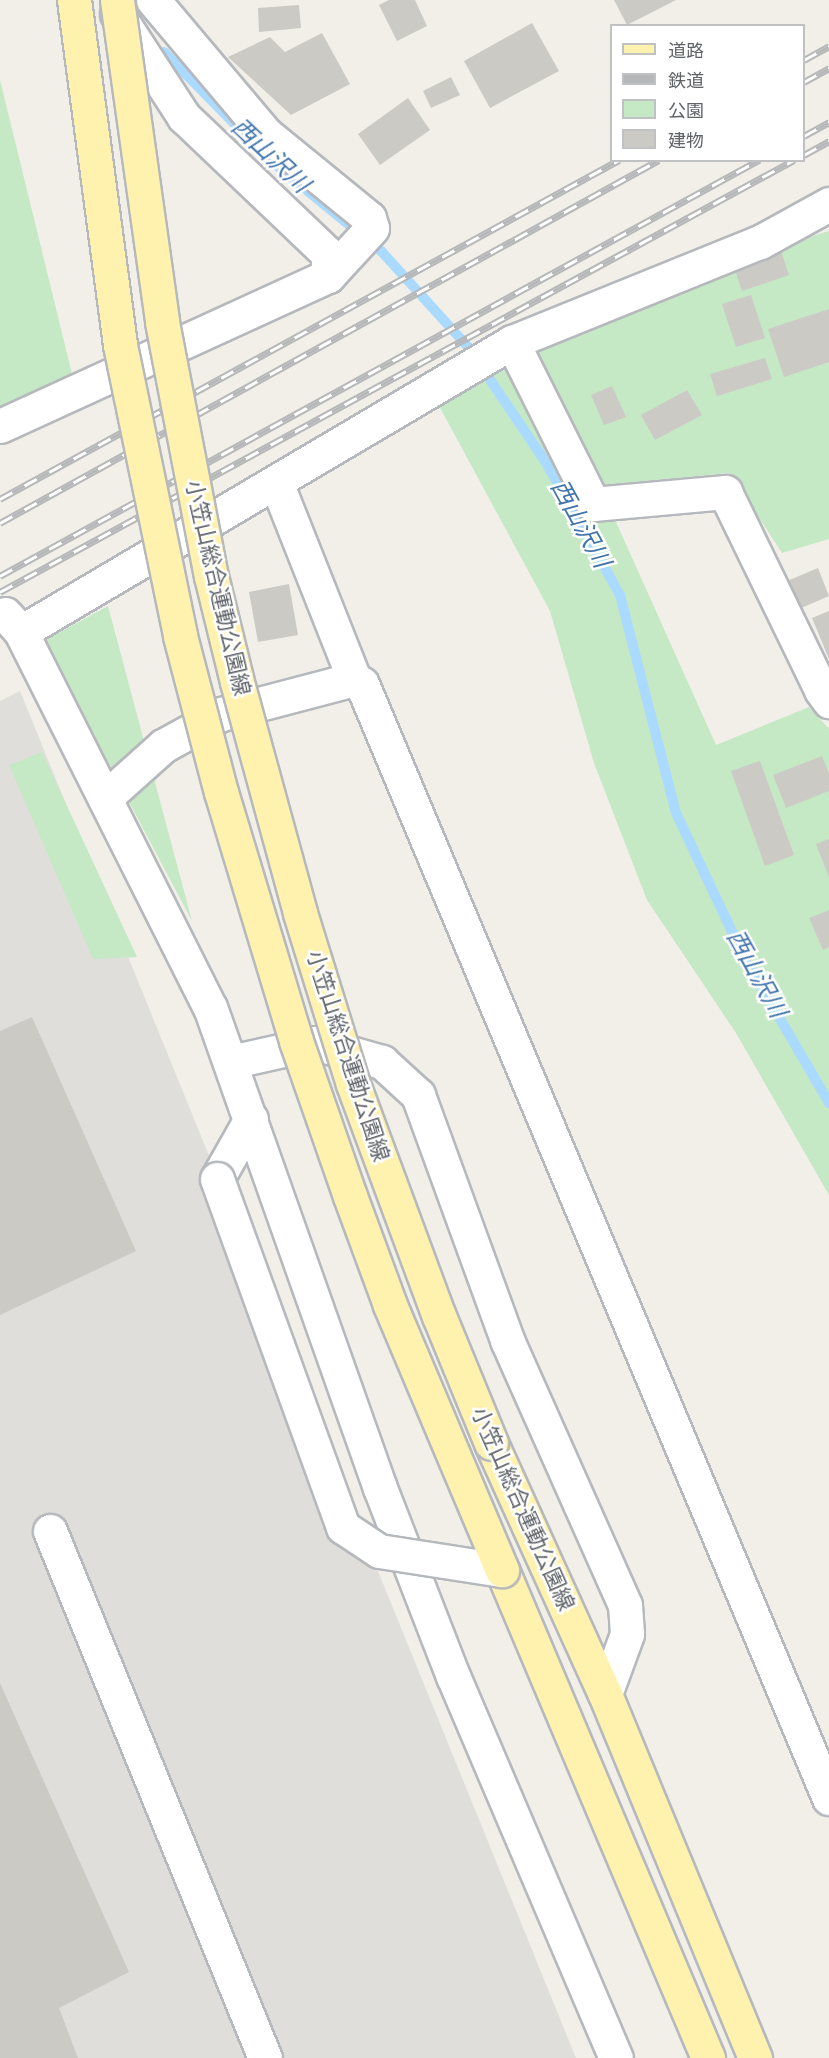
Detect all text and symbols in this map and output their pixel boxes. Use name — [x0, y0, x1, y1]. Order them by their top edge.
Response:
legend — [610, 24, 805, 162]
text: 道路 — [668, 41, 704, 62]
text: 鉄道 — [668, 71, 704, 92]
text: 公園 — [668, 101, 704, 122]
water label: 西山沢川 — [225, 113, 315, 199]
text: 建物 — [668, 131, 704, 152]
water label: 西山沢川 — [544, 475, 616, 573]
street label: 小笠山総合運動公園線 — [179, 478, 255, 698]
water label: 西山沢川 — [720, 925, 792, 1023]
street label: 小笠山総合運動公園線 — [300, 947, 394, 1165]
street label: 小笠山総合運動公園線 — [465, 1403, 579, 1615]

